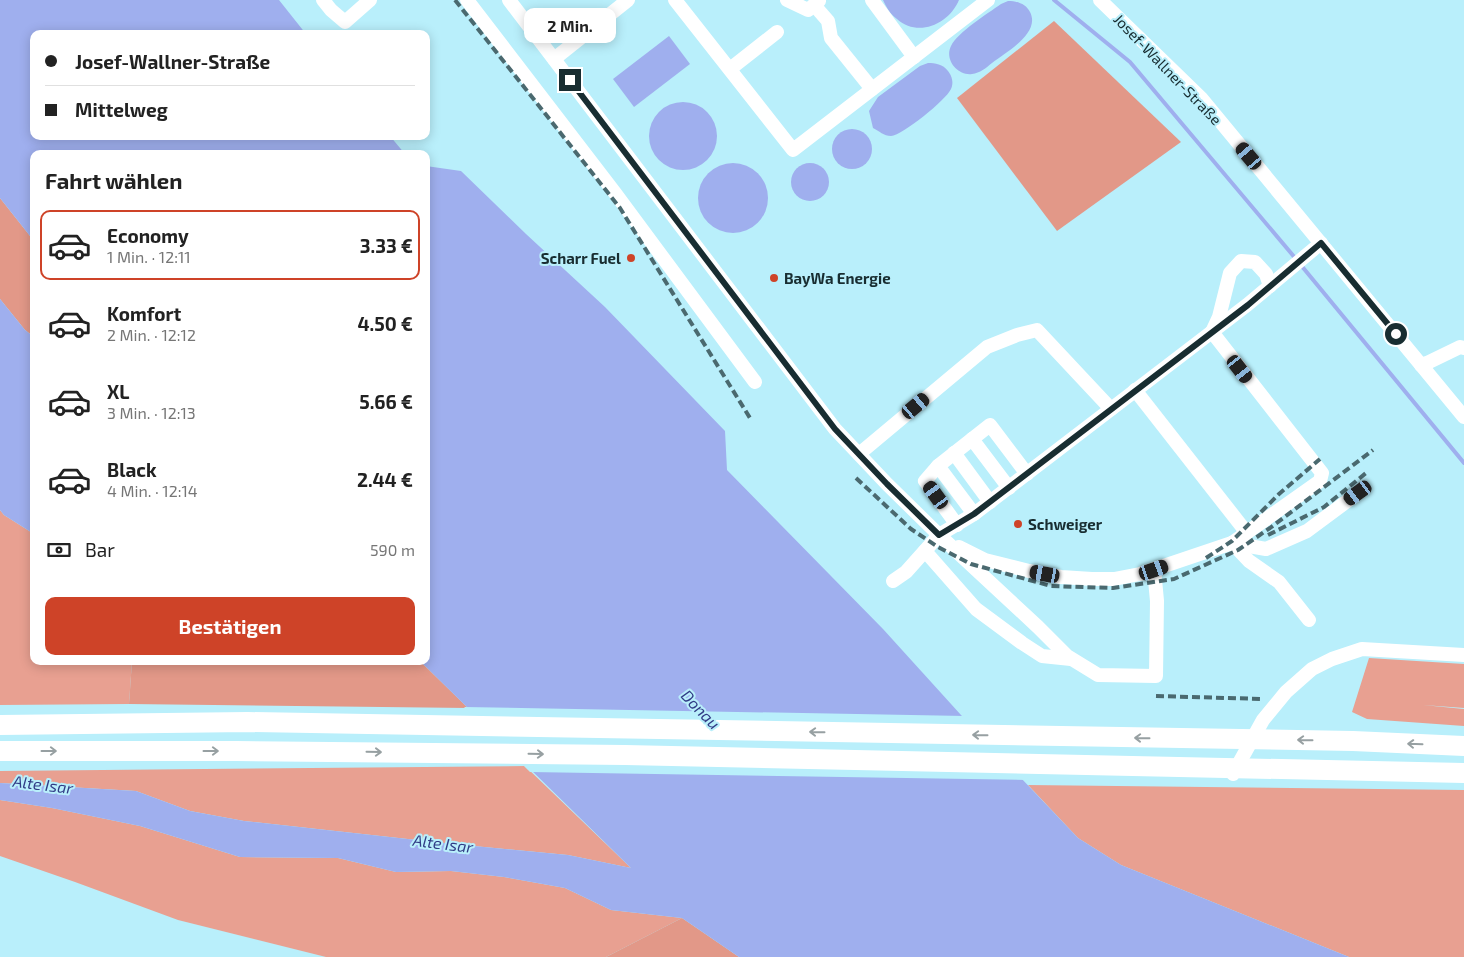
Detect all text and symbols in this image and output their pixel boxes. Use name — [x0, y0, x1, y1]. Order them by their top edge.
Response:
callout: 2 Min. — [524, 8, 616, 42]
street label: Josef-Wallner-Straße — [1110, 10, 1226, 128]
text: 2 Min. — [547, 16, 593, 35]
text: Josef-Wallner-Straße — [75, 50, 270, 73]
route end — [559, 69, 581, 91]
text: Mittelweg — [75, 98, 168, 121]
car — [1233, 140, 1264, 172]
text: Fahrt wählen — [45, 167, 183, 193]
icon: car — [47, 223, 92, 268]
text: Economy — [107, 224, 189, 247]
text: 3.33 € — [360, 234, 413, 257]
text: 1 Min. · 12:11 — [107, 247, 191, 266]
place label: Scharr Fuel — [541, 249, 621, 267]
marker: Scharr Fuel — [625, 252, 637, 264]
place label: BayWa Energie — [784, 269, 891, 288]
marker: BayWa Energie — [768, 272, 780, 284]
icon: car — [47, 301, 92, 346]
text: Komfort — [107, 302, 181, 325]
text: 4.50 € — [357, 312, 413, 335]
route start — [1385, 323, 1407, 345]
text: 2 Min. · 12:12 — [107, 325, 196, 344]
car — [1224, 353, 1255, 385]
icon: car — [47, 379, 92, 424]
text: XL — [107, 380, 129, 403]
text: 5.66 € — [359, 390, 413, 413]
car — [899, 391, 932, 421]
text: 3 Min. · 12:13 — [107, 403, 196, 422]
icon: car — [47, 457, 92, 502]
text: Black — [107, 458, 157, 481]
text: 2.44 € — [357, 468, 413, 491]
car — [921, 478, 950, 512]
car — [1341, 478, 1374, 508]
text: 4 Min. · 12:14 — [107, 481, 198, 500]
place label: Schweiger — [1028, 515, 1103, 533]
marker: Schweiger — [1012, 518, 1024, 530]
icon: cash — [45, 536, 73, 564]
text: Bar — [85, 538, 115, 561]
text: 590 m — [370, 540, 415, 559]
car — [1137, 558, 1170, 582]
car — [1028, 564, 1061, 584]
button: Bestätigen — [45, 597, 415, 655]
water label: Donau — [678, 685, 724, 733]
one-way arrow — [809, 727, 826, 737]
one-way arrow — [972, 730, 988, 740]
one-way arrow — [1134, 733, 1150, 742]
one-way arrow — [1297, 736, 1313, 745]
one-way arrow — [1408, 739, 1424, 748]
one-way arrow — [40, 746, 56, 756]
one-way arrow — [202, 746, 219, 756]
one-way arrow — [365, 747, 381, 757]
one-way arrow — [528, 749, 544, 759]
water label: Alte Isar — [11, 771, 75, 797]
water label: Alte Isar — [411, 830, 475, 856]

